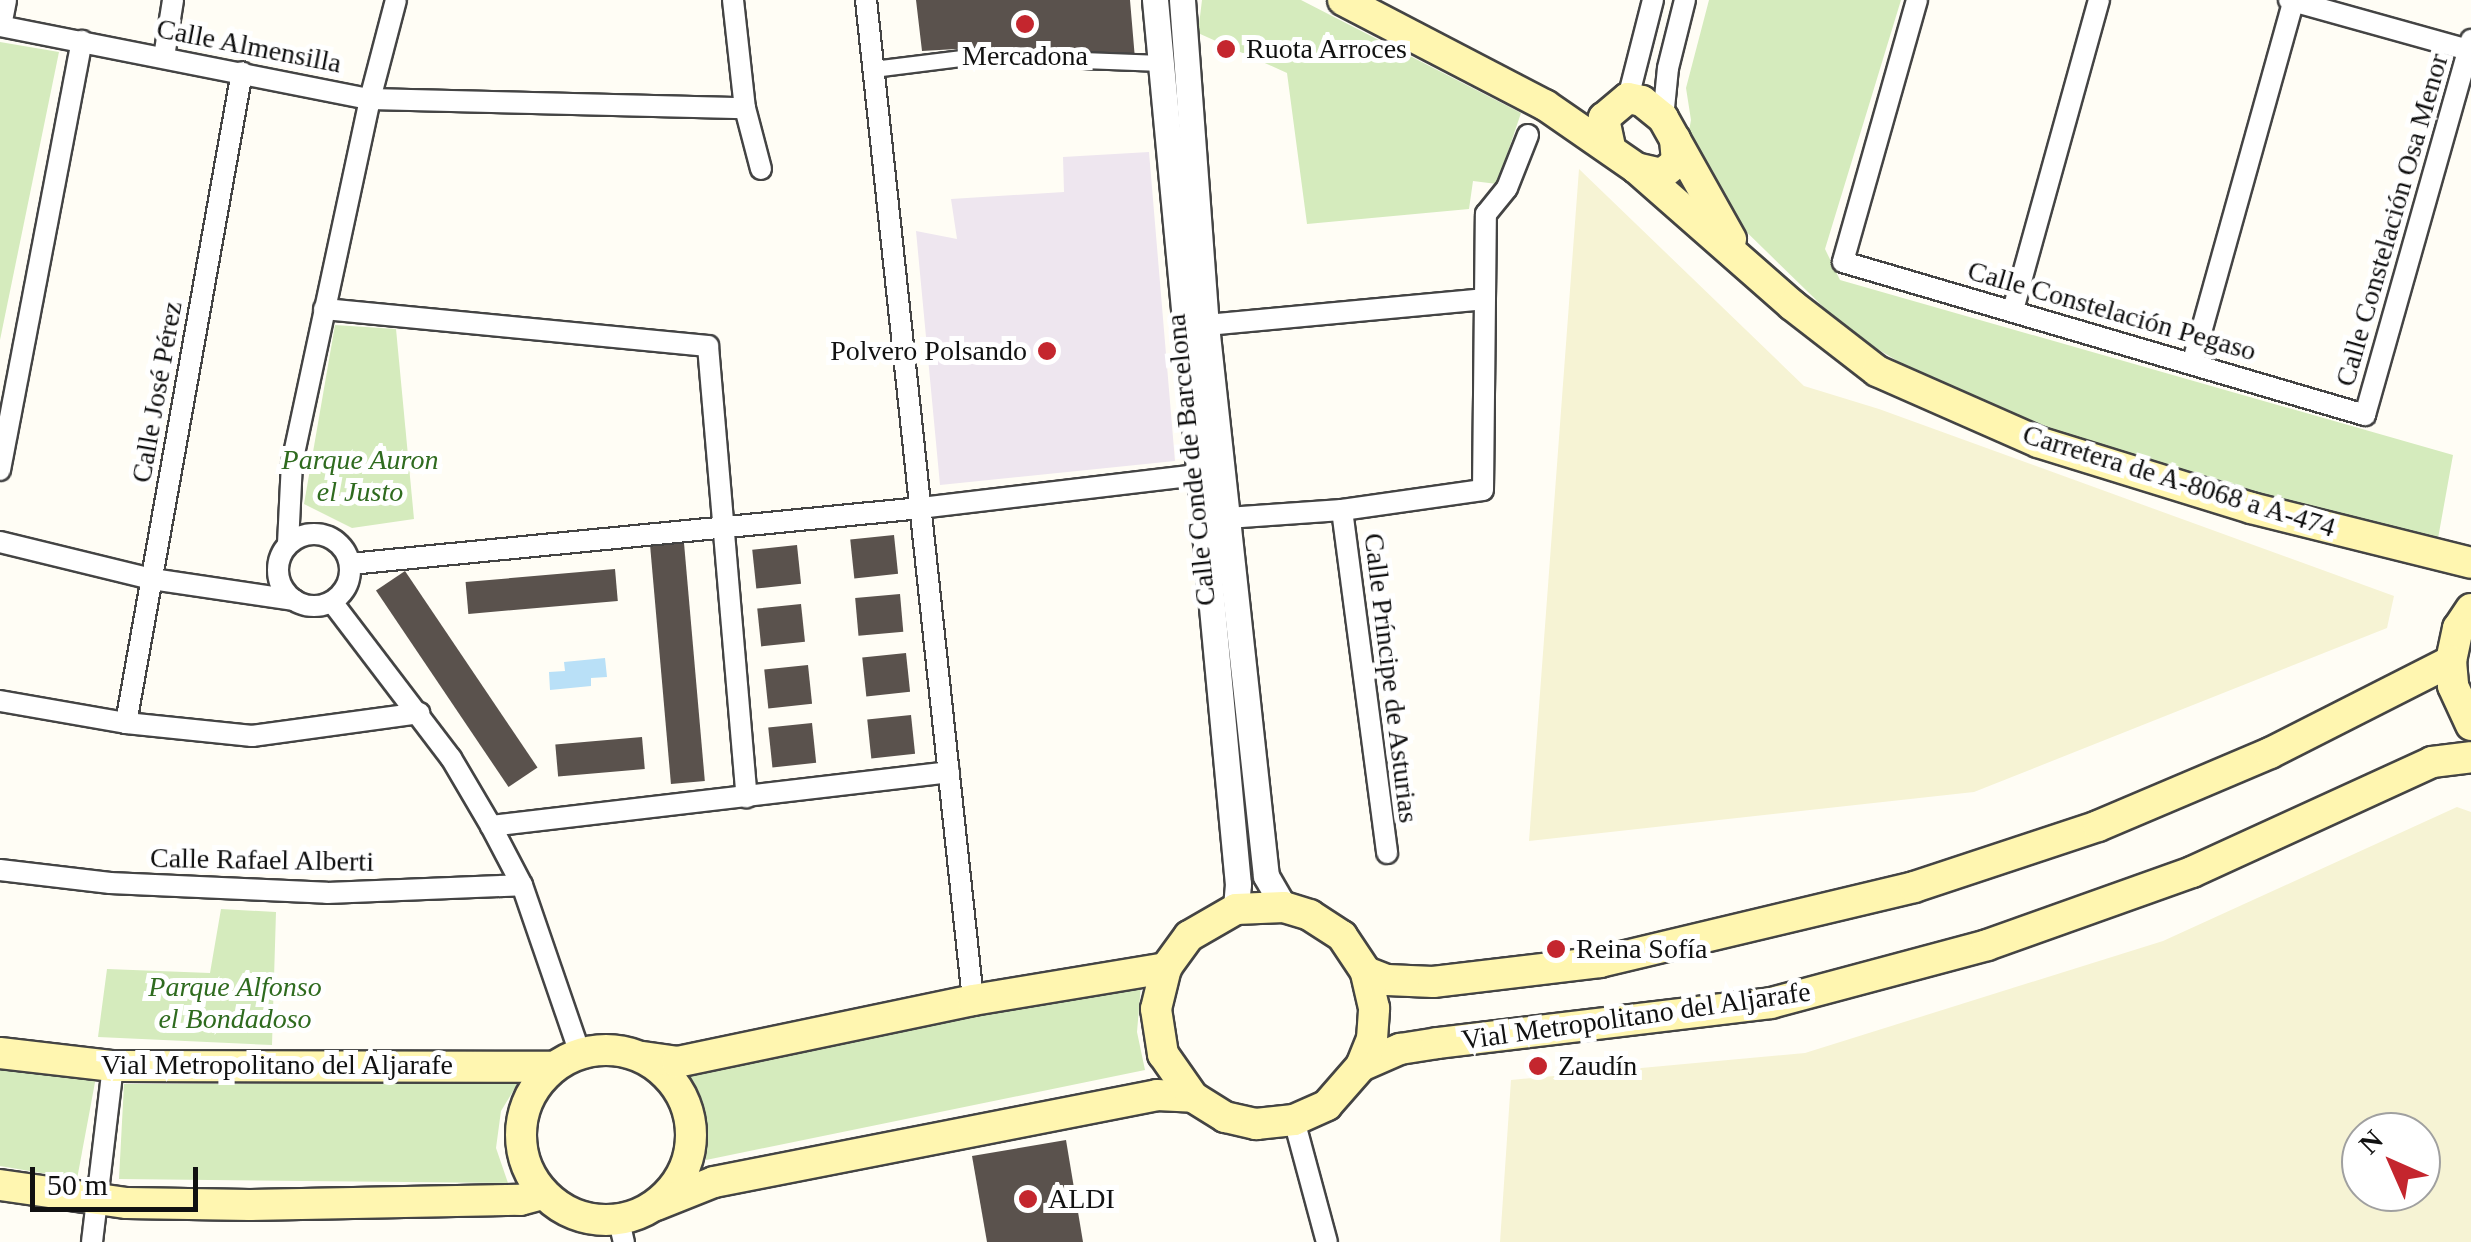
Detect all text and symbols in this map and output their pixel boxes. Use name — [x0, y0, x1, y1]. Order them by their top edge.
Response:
street label: Calle Almensilla — [153, 11, 345, 81]
marker: Mercadona — [1014, 13, 1036, 35]
place label: Ruota Arroces — [1246, 32, 1409, 66]
marker: Ruota Arroces — [1215, 38, 1237, 60]
place label: Mercadona — [962, 39, 1088, 73]
street label: Calle Constelación Osa Menor — [2328, 50, 2456, 390]
street label: Calle Constelación Pegaso — [1964, 254, 2260, 368]
street label: Calle José Pérez — [125, 299, 189, 485]
street label: Calle Conde de Barcelona — [1159, 312, 1223, 608]
place label: Polvero Polsando — [830, 334, 1027, 368]
marker: Polvero Polsando — [1036, 340, 1058, 362]
street label: Carretera de A-8068 a A-474 — [2017, 417, 2341, 545]
park label: Parque Auron el Justo — [281, 443, 439, 509]
street label: Calle Príncipe de Asturias — [1356, 530, 1426, 826]
street label: Calle Rafael Alberti — [149, 841, 375, 879]
place label: Reina Sofía — [1576, 932, 1707, 966]
marker: Reina Sofía — [1545, 938, 1567, 960]
park label: Parque Alfonso el Bondadoso — [148, 970, 322, 1036]
street label: Vial Metropolitano del Aljarafe — [1459, 975, 1813, 1057]
street label: Vial Metropolitano del Aljarafe — [100, 1048, 454, 1082]
place label: Zaudín — [1558, 1049, 1637, 1083]
marker: Zaudín — [1527, 1055, 1549, 1077]
north arrow — [2341, 1112, 2441, 1212]
text: N — [2353, 1124, 2389, 1160]
scale bar — [35, 1147, 202, 1209]
text: 50 m — [47, 1168, 108, 1201]
place label: ALDI — [1048, 1182, 1115, 1216]
marker: ALDI — [1017, 1188, 1039, 1210]

